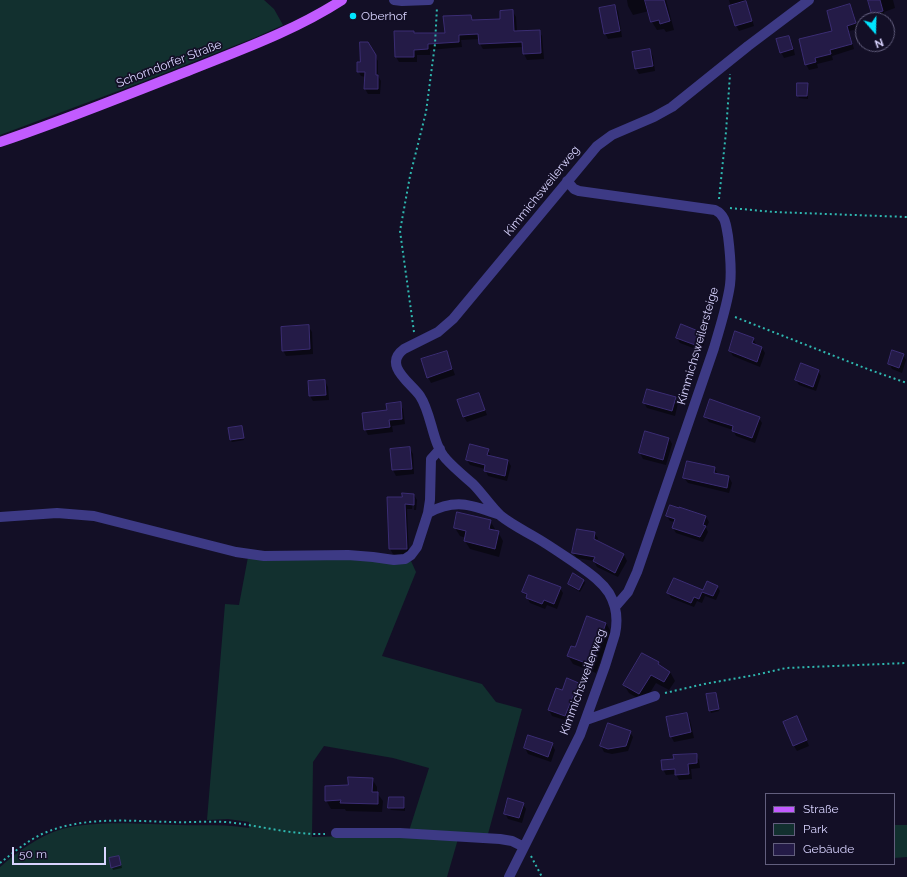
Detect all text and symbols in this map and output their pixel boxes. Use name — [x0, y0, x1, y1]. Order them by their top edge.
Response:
place label: Oberhof — [361, 9, 407, 23]
marker: Oberhof — [348, 11, 358, 21]
north arrow — [855, 12, 895, 52]
text: N — [873, 35, 885, 50]
street label: Schorndorfer Straße — [114, 37, 224, 91]
street label: Kimmichsweilerweg — [501, 143, 583, 239]
street label: Kimmichsweilersteige — [674, 285, 722, 407]
street label: Kimmichsweilerweg — [557, 627, 609, 737]
legend — [765, 793, 895, 865]
text: Straße — [803, 802, 839, 816]
text: Park — [803, 822, 828, 836]
scale bar — [14, 839, 108, 865]
text: Gebäude — [803, 842, 854, 856]
text: 50 m — [19, 847, 47, 861]

